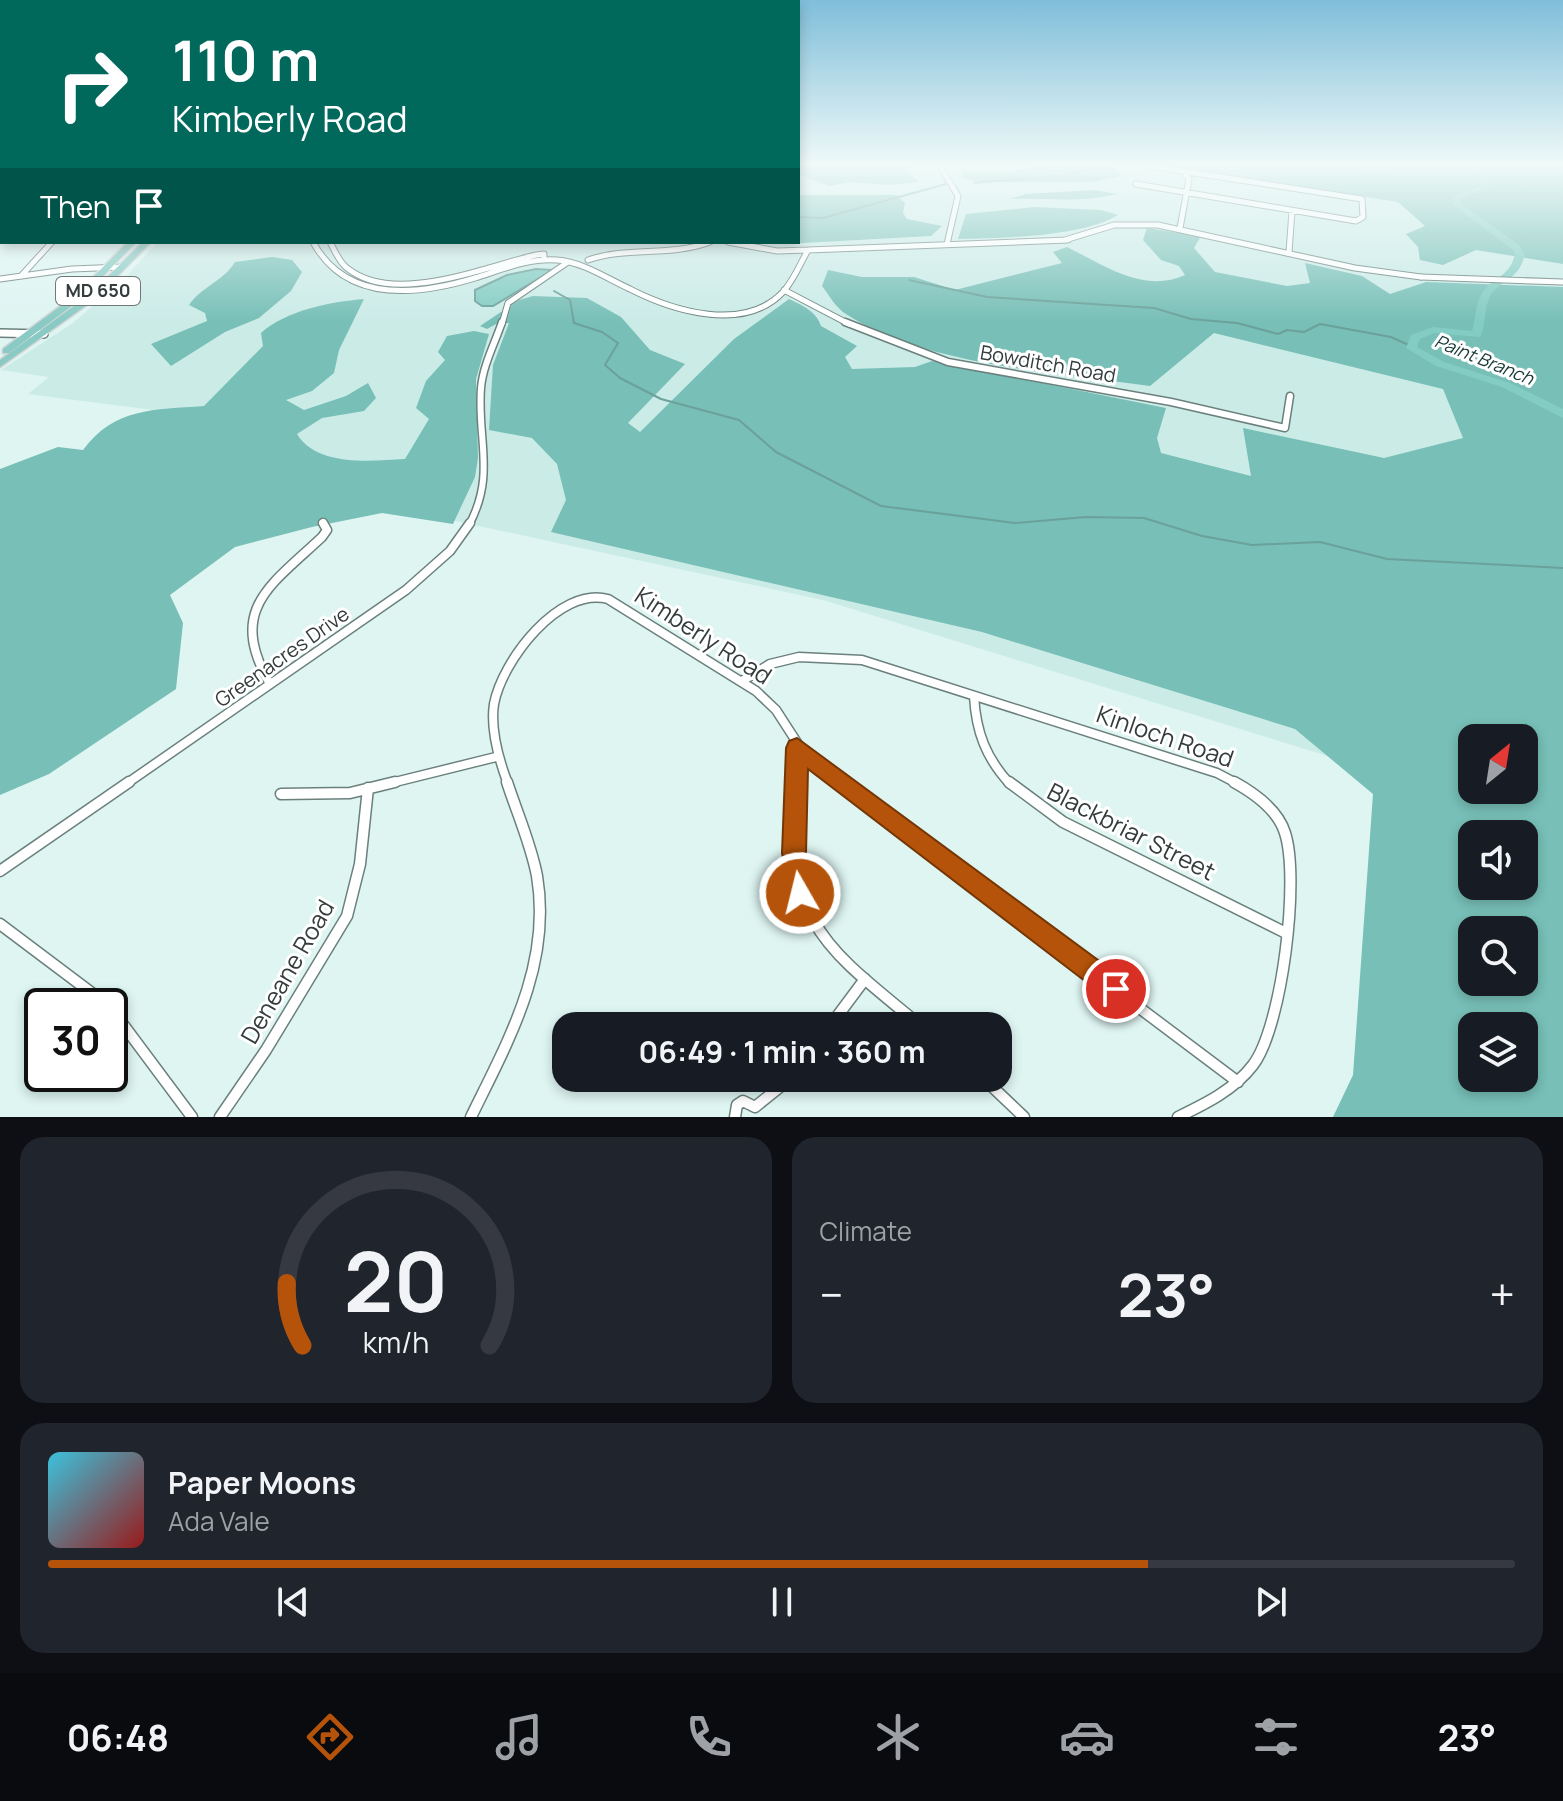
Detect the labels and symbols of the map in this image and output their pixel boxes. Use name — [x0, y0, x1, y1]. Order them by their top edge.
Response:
road number: MD 650 — [56, 277, 140, 305]
water label: Paint Branch — [1431, 328, 1539, 390]
street label: Bowditch Road — [978, 338, 1118, 389]
street label: Kimberly Road — [629, 578, 779, 691]
street label: Greenacres Drive — [209, 600, 354, 713]
street label: Kinloch Road — [1092, 697, 1239, 774]
north arrow — [1458, 724, 1538, 804]
street label: Blackbriar Street — [1042, 774, 1221, 887]
position arrow — [758, 851, 842, 935]
street label: Deneane Road — [232, 893, 341, 1049]
pin — [1082, 955, 1150, 1023]
speed limit sign: 30 — [24, 988, 128, 1092]

